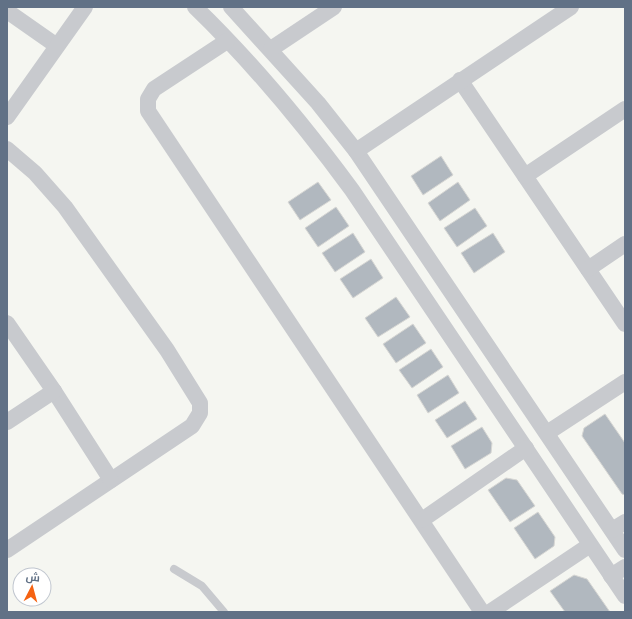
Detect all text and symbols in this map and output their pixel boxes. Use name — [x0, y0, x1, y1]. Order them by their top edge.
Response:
north arrow — [12, 567, 52, 607]
text: ش — [25, 570, 41, 585]

